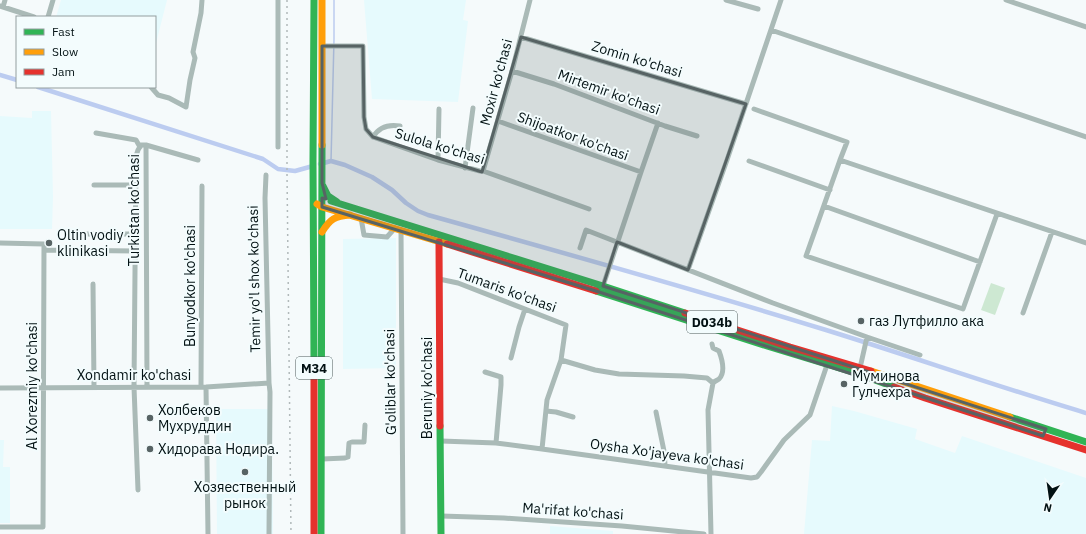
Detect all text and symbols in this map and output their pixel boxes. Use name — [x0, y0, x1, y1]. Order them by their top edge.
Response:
legend — [16, 16, 156, 88]
text: Fast — [52, 24, 75, 39]
street label: Moxir ko'chasi — [476, 37, 516, 127]
street label: Zomin ko'chasi — [590, 37, 684, 81]
text: Slow — [52, 44, 78, 59]
text: Jam — [52, 64, 75, 79]
street label: Mirtemir ko'chasi — [555, 65, 663, 119]
street label: Shijoatkor ko'chasi — [515, 107, 631, 165]
street label: Sulola ko'chasi — [393, 124, 487, 168]
street label: Turkistan ko'chasi — [125, 154, 143, 266]
street label: Temir yo'l shox ko'chasi — [244, 205, 264, 353]
street label: Bunyodkor ko'chasi — [181, 225, 199, 347]
place label: Oltin vodiy klinikasi — [57, 226, 124, 260]
marker: Oltin vodiy klinikasi — [44, 238, 54, 248]
street label: Tumaris ko'chasi — [455, 264, 559, 316]
road number: D034b — [687, 311, 737, 333]
place label: газ Лутфилло ака — [869, 312, 985, 330]
marker: газ Лутфилло ака — [856, 316, 866, 326]
street label: Al Xorezmiy ko'chasi — [23, 322, 41, 450]
street label: G'oliblar ko'chasi — [380, 329, 400, 435]
street label: Beruniy ko'chasi — [418, 337, 436, 439]
road number: M34 — [296, 357, 332, 379]
street label: Xondamir ko'chasi — [77, 366, 191, 384]
place label: Муминова Гулчехра — [852, 367, 920, 401]
marker: Муминова Гулчехра — [839, 379, 849, 389]
place label: Холбеков Мухруддин — [158, 401, 232, 435]
marker: Холбеков Мухруддин — [145, 413, 155, 423]
street label: Oysha Xo'jayeva ko'chasi — [589, 434, 745, 474]
place label: Хидорава Нодира. — [158, 440, 279, 458]
marker: Хидорава Нодира. — [145, 444, 155, 454]
marker: Хозяественный рынок — [240, 467, 250, 477]
place label: Хозяественный рынок — [194, 478, 296, 512]
north arrow — [1030, 478, 1070, 518]
street label: Ma'rifat ko'chasi — [522, 498, 624, 524]
text: N — [1042, 500, 1053, 515]

